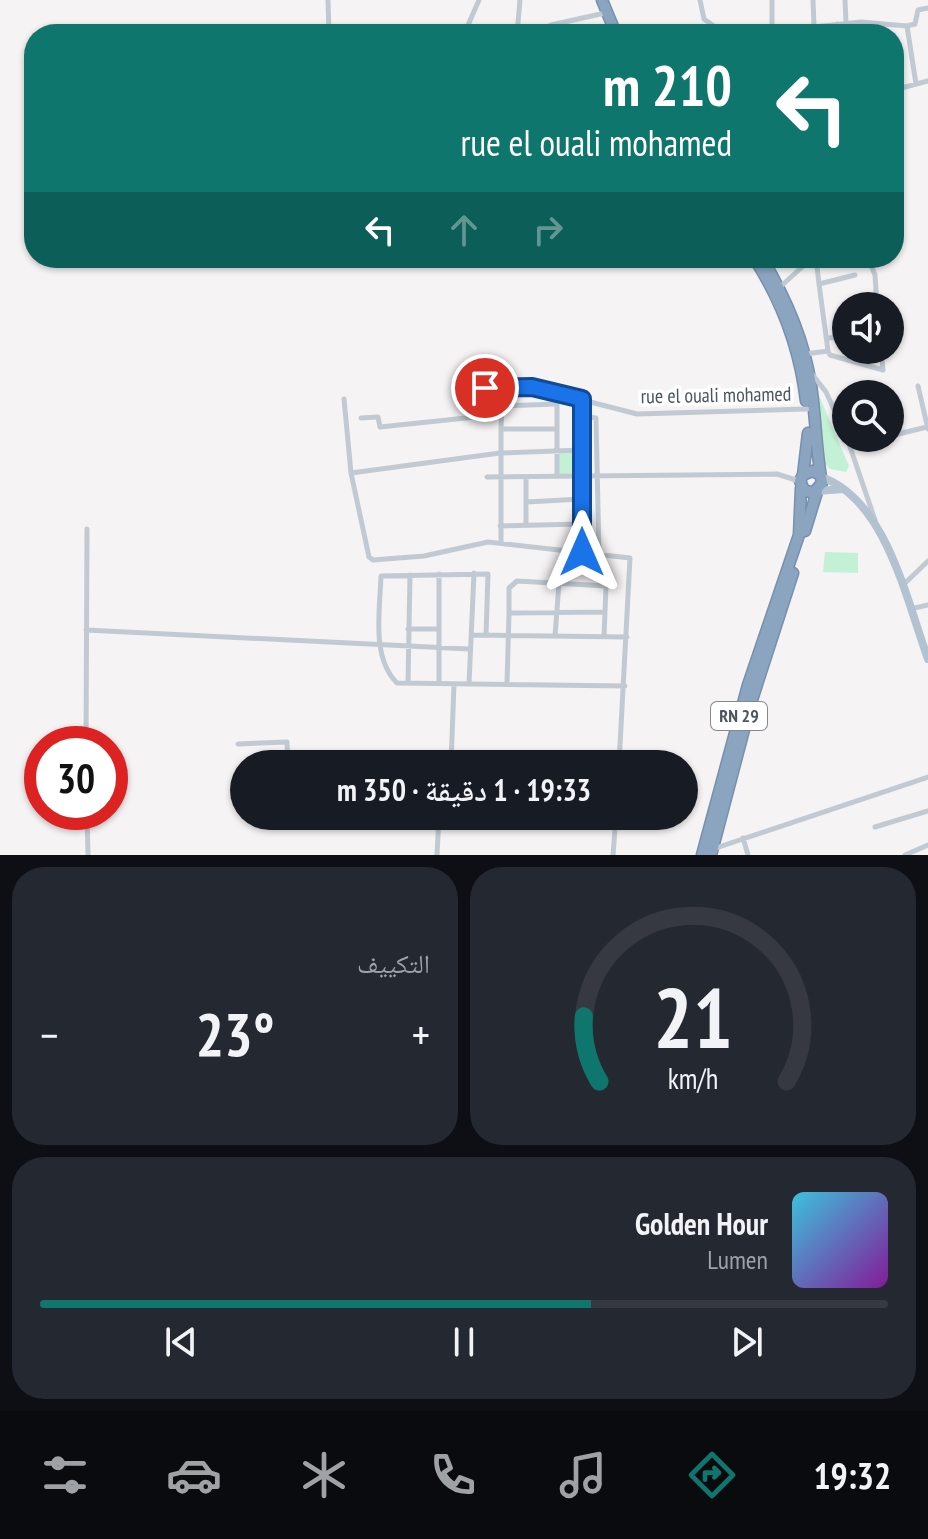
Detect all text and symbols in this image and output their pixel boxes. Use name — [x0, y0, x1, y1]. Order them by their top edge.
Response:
text: 210 m — [603, 49, 732, 121]
icon: left — [760, 56, 864, 160]
text: rue el ouali mohamed — [461, 119, 732, 166]
icon: left — [358, 208, 402, 252]
icon: ahead — [442, 208, 486, 252]
icon: right — [526, 208, 570, 252]
map controls — [832, 292, 904, 452]
button: sound — [832, 292, 904, 364]
pin — [451, 354, 519, 422]
icon: arrive — [463, 366, 507, 410]
button: search — [832, 380, 904, 452]
street label: rue el ouali mohamed — [640, 381, 792, 409]
position arrow — [540, 510, 624, 594]
road number: RN 29 — [711, 702, 767, 730]
speed limit sign: 30 — [24, 726, 128, 830]
text: 19:33 · 1 دقيقة · 350 m — [337, 770, 591, 809]
text: التكييف — [357, 947, 430, 980]
text: 21 — [653, 963, 733, 1071]
text: 23° — [195, 995, 275, 1073]
text: − — [40, 1006, 58, 1063]
text: + — [412, 1006, 430, 1063]
text: km/h — [668, 1060, 718, 1097]
text: Golden Hour — [635, 1204, 768, 1243]
text: Lumen — [707, 1243, 768, 1276]
icon: previous — [159, 1320, 203, 1364]
icon: pause — [442, 1320, 486, 1364]
icon: next — [725, 1320, 769, 1364]
icon: filters — [37, 1447, 93, 1503]
icon: car — [166, 1447, 222, 1503]
icon: climate — [296, 1447, 352, 1503]
icon: phone — [425, 1447, 481, 1503]
icon: music — [555, 1447, 611, 1503]
icon: directions — [684, 1447, 740, 1503]
text: 19:32 — [813, 1452, 891, 1499]

